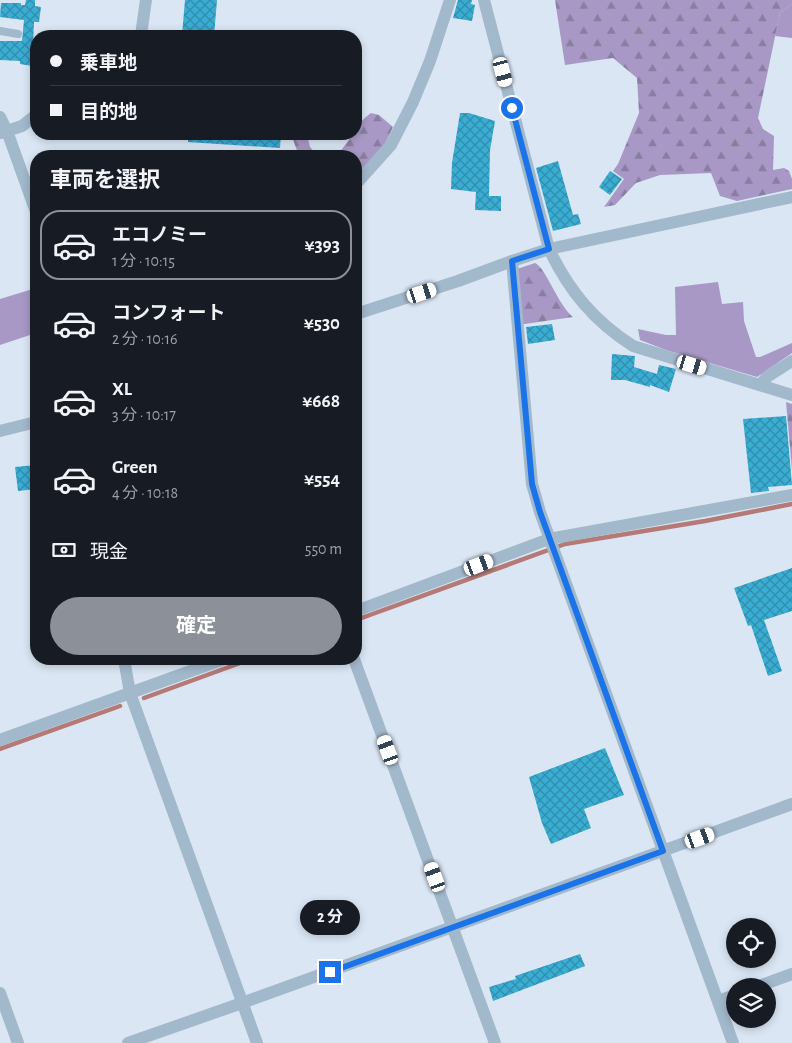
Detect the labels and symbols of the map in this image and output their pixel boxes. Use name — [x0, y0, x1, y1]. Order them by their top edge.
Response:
car — [491, 56, 514, 88]
route start — [501, 97, 523, 119]
car — [405, 281, 438, 305]
car — [675, 353, 708, 377]
car — [462, 553, 495, 577]
car — [375, 733, 400, 767]
car — [683, 826, 716, 850]
car — [422, 860, 447, 894]
callout: 2 分 — [300, 900, 360, 934]
route end — [319, 961, 341, 983]

